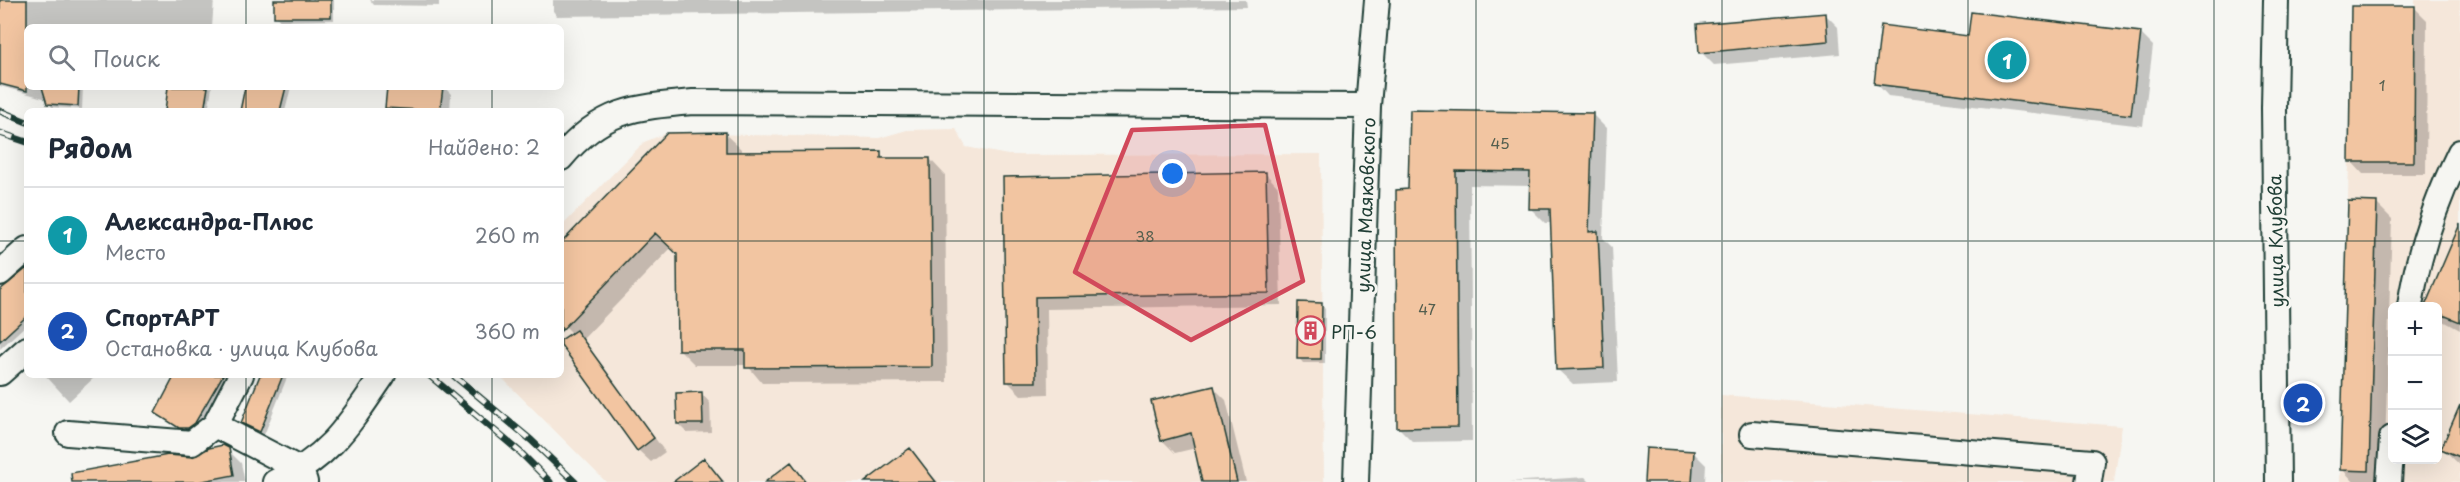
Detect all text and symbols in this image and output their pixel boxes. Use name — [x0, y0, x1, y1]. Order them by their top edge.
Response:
search box — [24, 24, 564, 90]
pin: 1 — [1988, 38, 2026, 82]
icon: search — [45, 41, 78, 74]
text: Поиск — [93, 41, 160, 74]
house number: 1 — [2379, 73, 2385, 96]
street label: улица Маяковского — [1348, 117, 1382, 293]
text: Рядом — [48, 128, 133, 167]
house number: 45 — [1490, 131, 1510, 154]
text: Найдено: 2 — [428, 132, 540, 162]
your location — [1158, 159, 1187, 188]
street label: улица Клубова — [2260, 173, 2290, 308]
text: Александра-Плюс — [105, 204, 313, 237]
text: 1 — [63, 220, 72, 250]
text: 260 m — [475, 220, 540, 250]
house number: 38 — [1135, 224, 1155, 247]
text: Место — [105, 237, 166, 267]
house number: 47 — [1418, 297, 1436, 320]
text: СпортАРТ — [105, 300, 219, 333]
map controls — [2388, 302, 2442, 464]
button: + — [2388, 302, 2442, 356]
building icon: РП-6 — [1294, 315, 1326, 347]
text: 2 — [60, 316, 75, 346]
text: 360 m — [474, 316, 540, 346]
place label: РП-6 — [1331, 318, 1377, 345]
text: Остановка · улица Клубова — [105, 333, 378, 363]
button: − — [2388, 356, 2442, 410]
pin: 2 — [2284, 380, 2322, 426]
button: layers — [2388, 410, 2442, 464]

